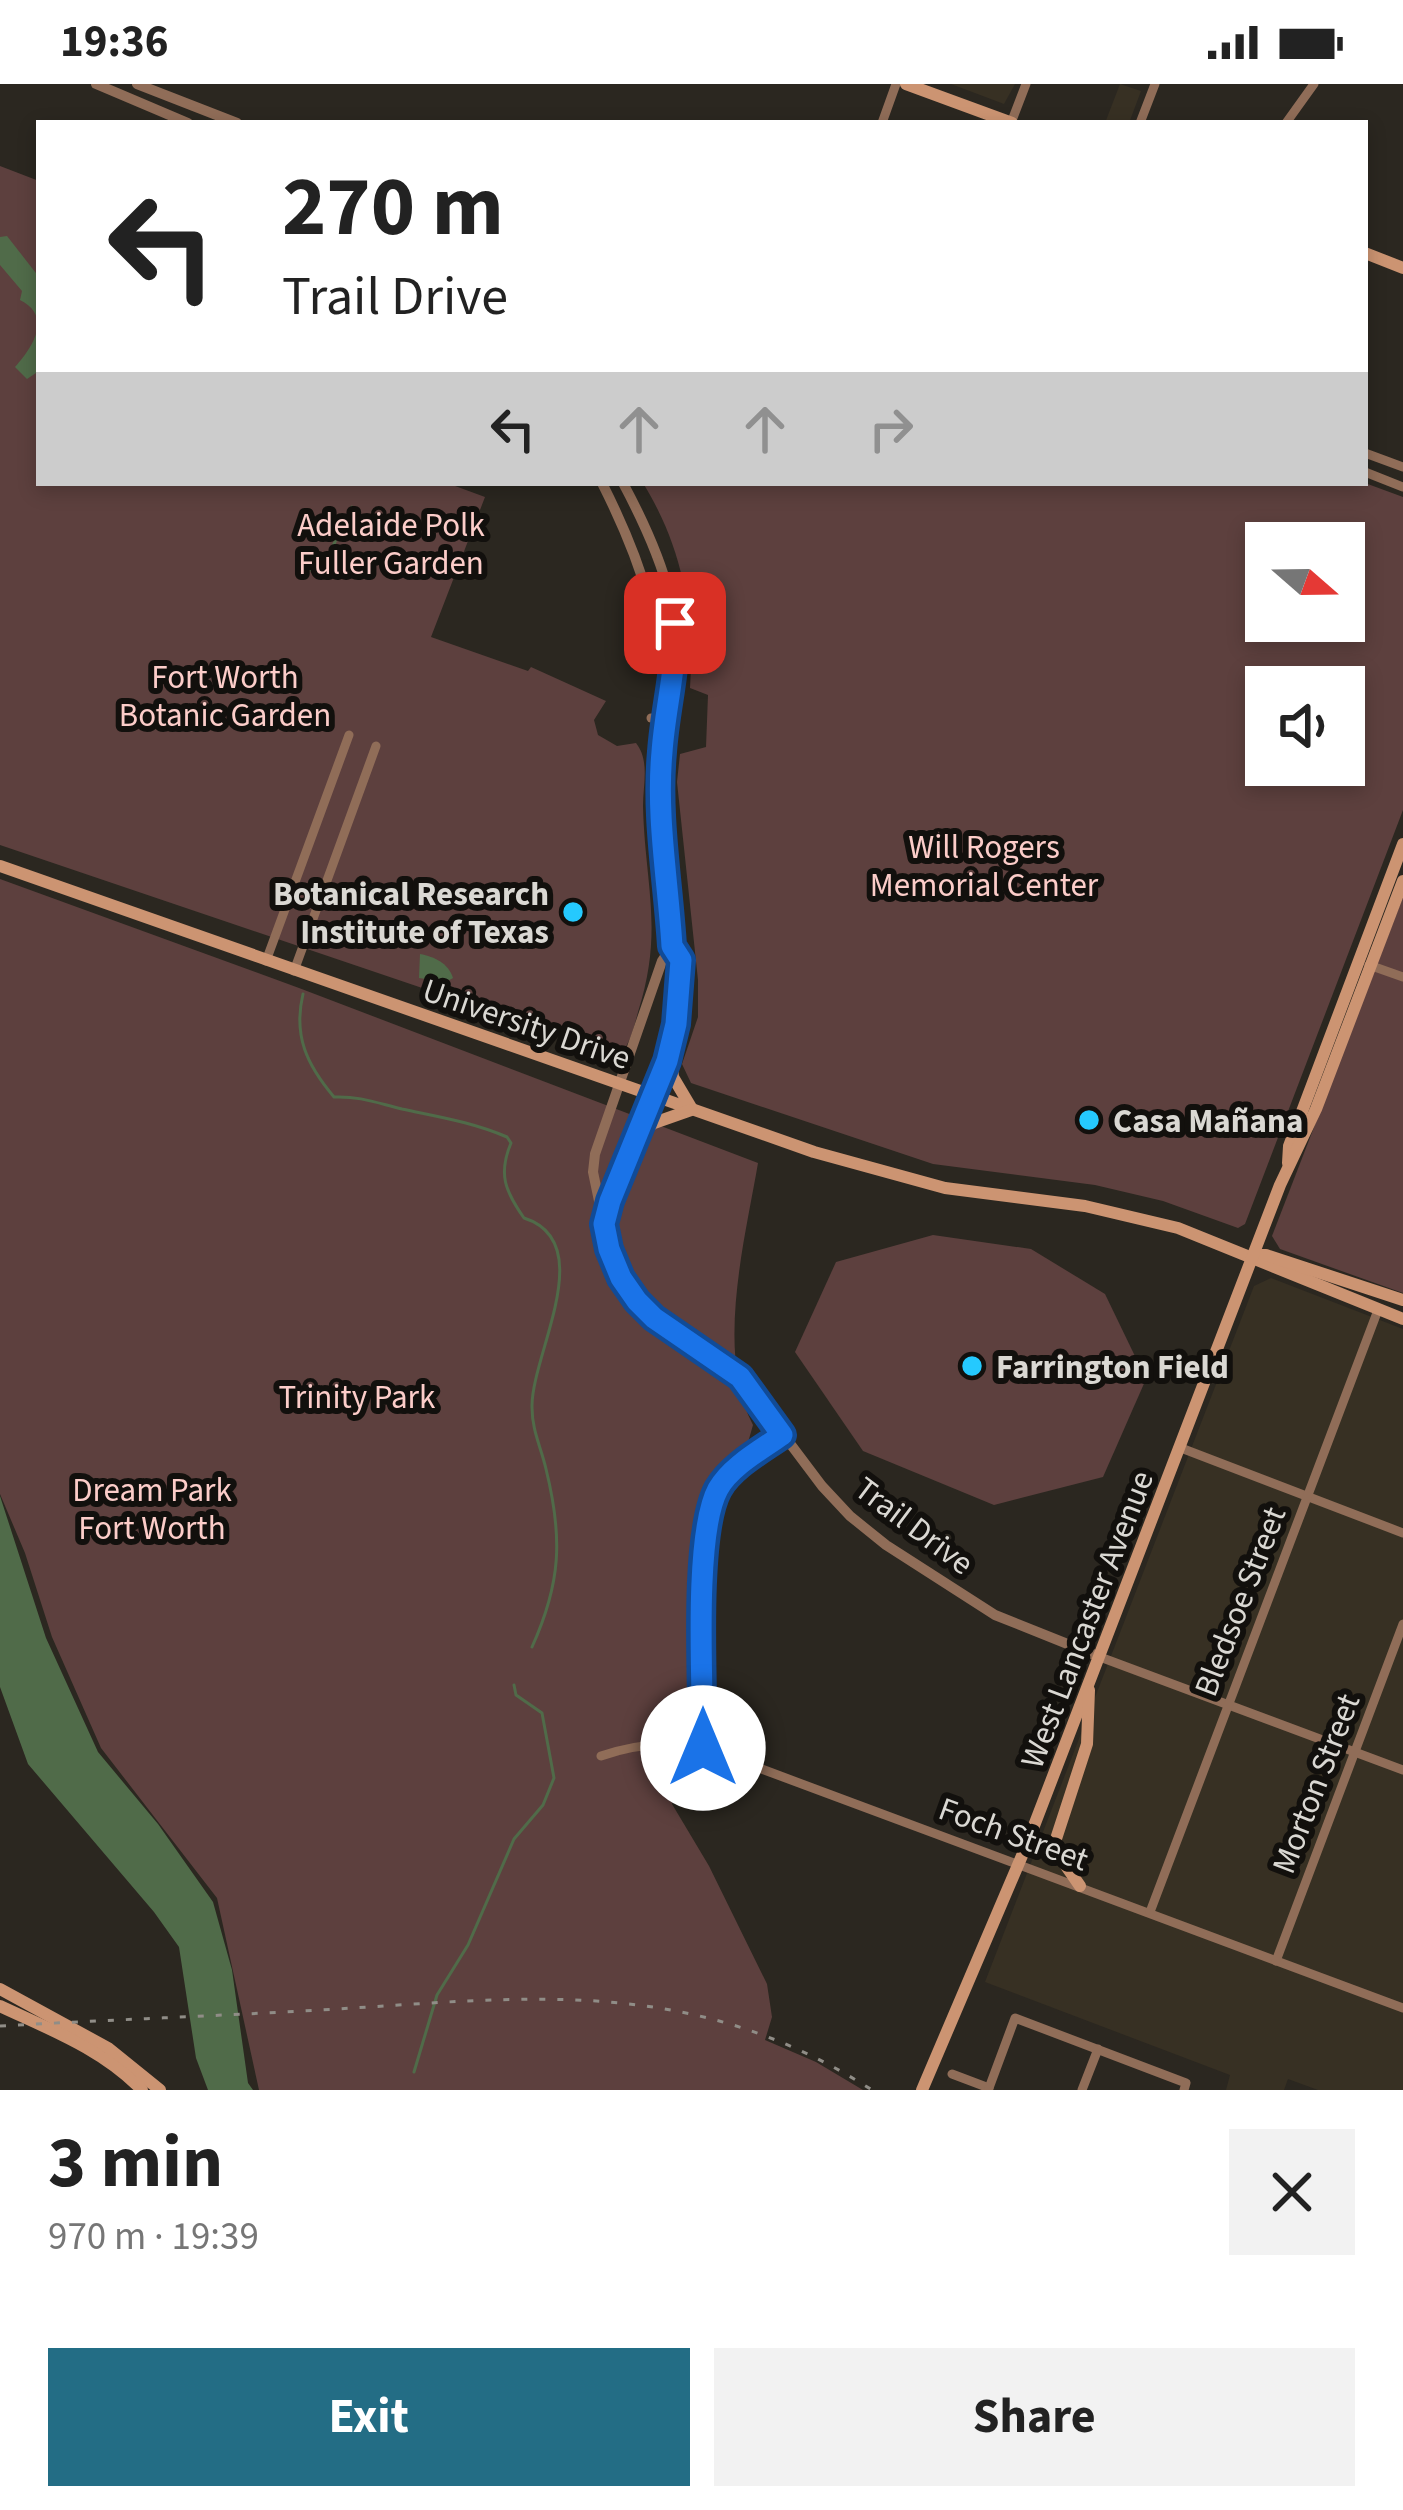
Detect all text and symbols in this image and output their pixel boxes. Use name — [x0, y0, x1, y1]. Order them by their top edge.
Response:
text: 19:36 — [60, 10, 169, 74]
text: 270 m — [282, 148, 504, 268]
icon: left — [84, 168, 240, 324]
text: Trail Drive — [282, 259, 508, 336]
icon: left — [480, 396, 546, 462]
icon: ahead — [606, 396, 672, 462]
icon: ahead — [732, 396, 798, 462]
icon: right — [858, 396, 924, 462]
park label: Adelaide Polk Fuller Garden — [297, 502, 485, 587]
north arrow — [1245, 522, 1365, 642]
map controls — [1245, 522, 1365, 786]
pin — [624, 572, 726, 674]
icon: arrive — [642, 590, 708, 656]
park label: Fort Worth Botanic Garden — [119, 654, 331, 739]
button: sound — [1245, 666, 1365, 786]
park label: Will Rogers Memorial Center — [870, 824, 1099, 909]
place label: Botanical Research Institute of Texas — [273, 871, 549, 956]
marker: Botanical Research Institute of Texas — [560, 899, 586, 925]
street label: University Drive — [416, 967, 637, 1082]
place label: Casa Mañana — [1113, 1098, 1303, 1145]
marker: Casa Mañana — [1076, 1107, 1102, 1133]
place label: Farrington Field — [996, 1344, 1229, 1391]
marker: Farrington Field — [959, 1353, 985, 1379]
park label: Trinity Park — [279, 1374, 436, 1421]
street label: West Lancaster Avenue — [1009, 1464, 1166, 1775]
street label: Trail Drive — [845, 1466, 983, 1587]
park label: Dream Park Fort Worth — [72, 1467, 232, 1552]
street label: Bledsoe Street — [1183, 1500, 1298, 1703]
position arrow — [640, 1685, 766, 1811]
street label: Morton Street — [1261, 1687, 1372, 1880]
street label: Foch Street — [932, 1786, 1095, 1883]
text: 3 min — [48, 2112, 223, 2215]
button: close — [1229, 2129, 1355, 2255]
text: 970 m · 19:39 — [48, 2209, 259, 2265]
button: Exit — [48, 2348, 690, 2486]
button: Share — [714, 2348, 1355, 2486]

